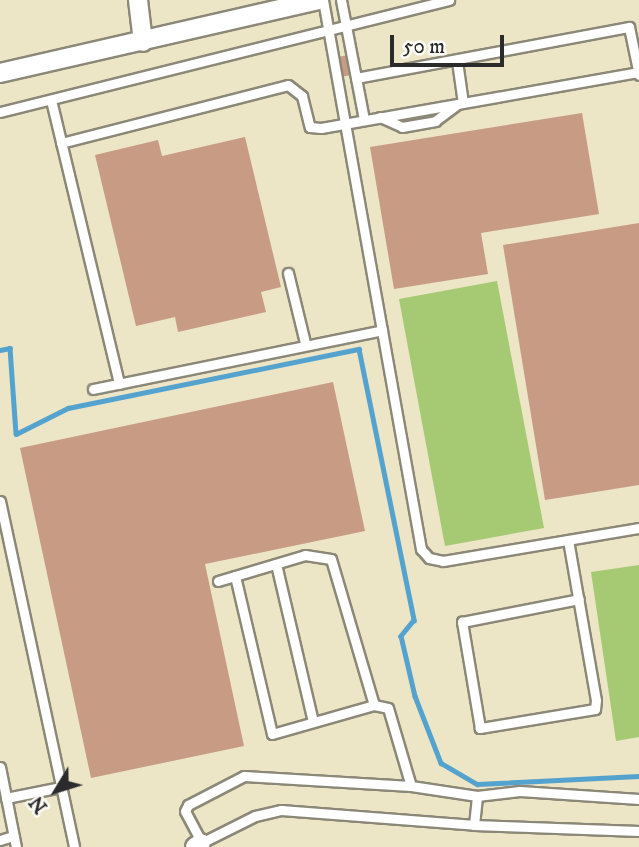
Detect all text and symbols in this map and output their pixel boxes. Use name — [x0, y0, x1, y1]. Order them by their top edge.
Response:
scale bar — [394, 21, 508, 65]
text: 50 m — [403, 34, 445, 60]
north arrow — [21, 756, 91, 826]
text: N — [25, 791, 53, 817]

